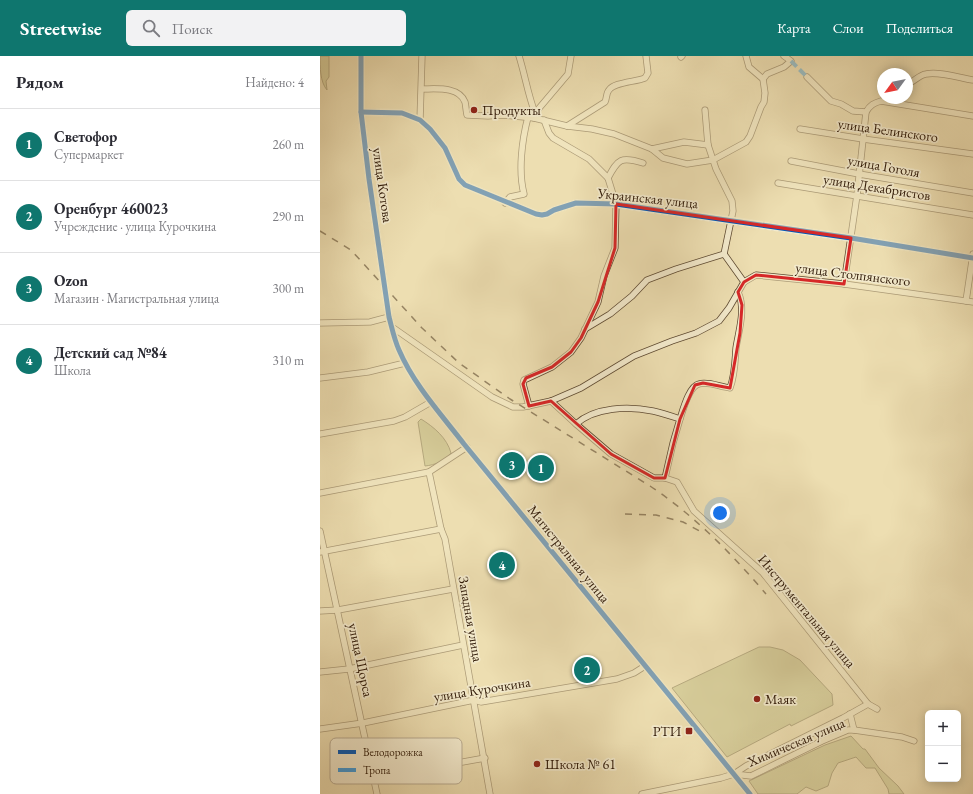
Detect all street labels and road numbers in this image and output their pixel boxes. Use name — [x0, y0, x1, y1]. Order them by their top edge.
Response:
street label: улица Белинского — [837, 114, 939, 146]
street label: улица Котова — [369, 146, 397, 224]
street label: улица Гоголя — [847, 151, 921, 181]
street label: улица Декабристов — [822, 170, 932, 204]
street label: Украинская улица — [596, 184, 700, 212]
street label: улица Столпянского — [794, 258, 912, 290]
street label: Магистральная улица — [524, 501, 614, 607]
street label: Инструментальная улица — [754, 551, 860, 672]
street label: Западная улица — [455, 575, 487, 663]
street label: улица Щорса — [344, 621, 378, 699]
street label: улица Курочкина — [432, 672, 532, 706]
street label: Химическая улица — [744, 713, 848, 771]

